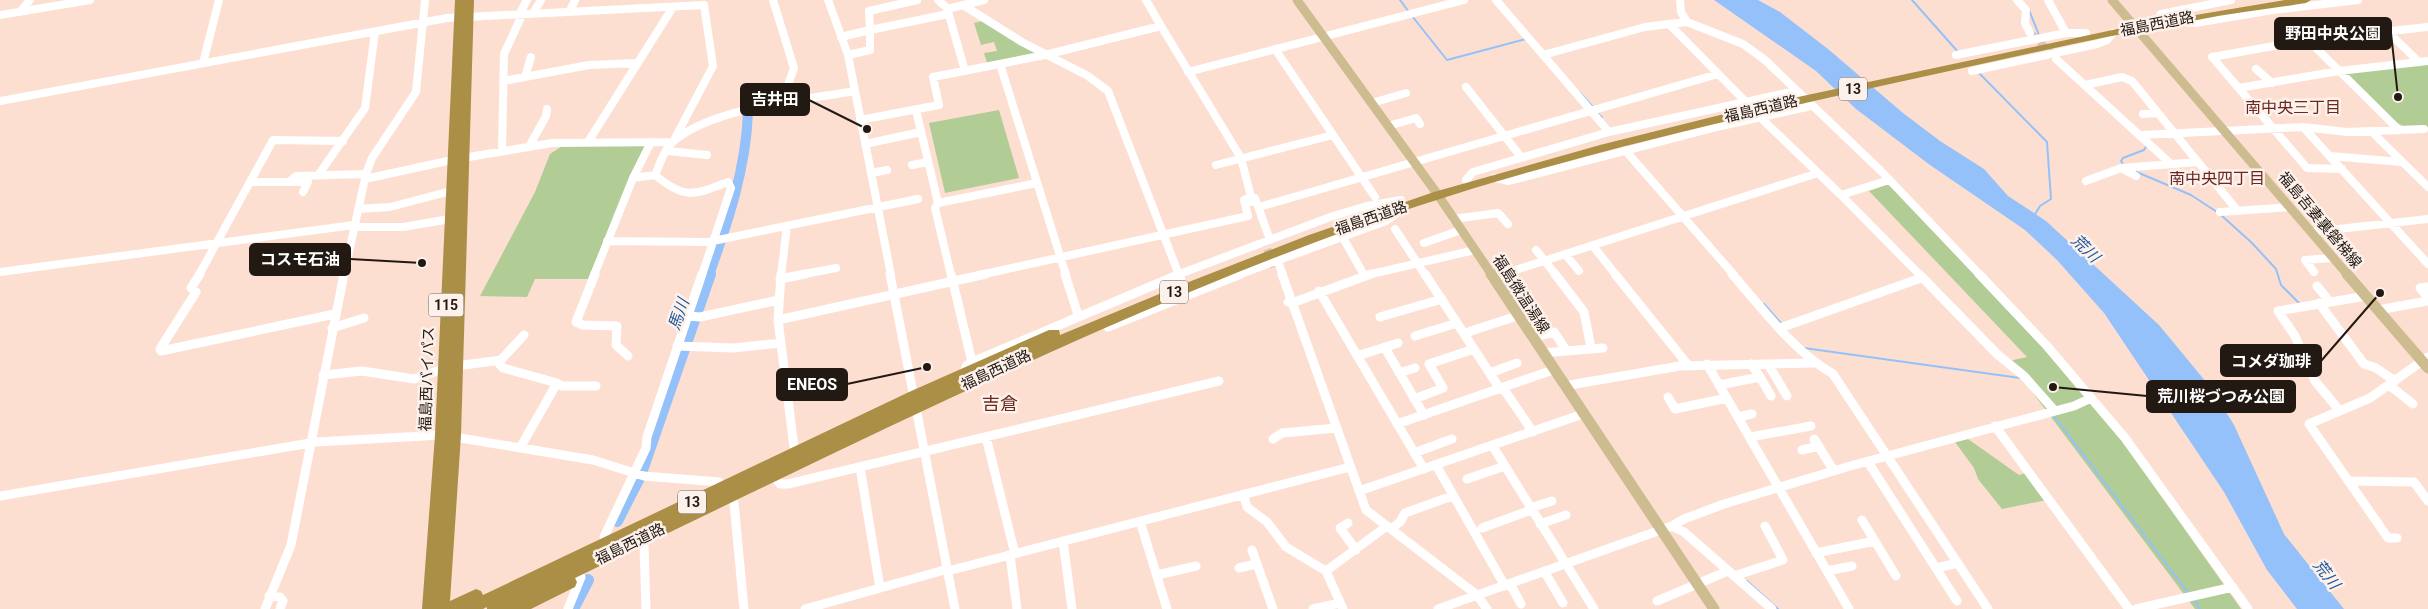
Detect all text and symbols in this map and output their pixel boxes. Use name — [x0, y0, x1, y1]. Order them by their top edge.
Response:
street label: 福島西道路 — [2118, 8, 2196, 40]
callout: 野田中央公園 — [2275, 18, 2391, 49]
text: 野田中央公園 — [2285, 24, 2381, 43]
road number: 13 — [1839, 78, 1867, 100]
callout: 吉井田 — [741, 84, 809, 115]
text: 吉井田 — [751, 90, 799, 109]
street label: 福島西道路 — [1722, 92, 1800, 126]
district label: 南中央三丁目 — [2245, 98, 2341, 117]
street label: 福島吾妻裏磐梯線 — [2275, 168, 2365, 272]
district label: 南中央四丁目 — [2169, 169, 2265, 188]
street label: 福島西道路 — [1333, 197, 1409, 239]
water label: 荒川 — [2068, 230, 2105, 268]
callout: コスモ石油 — [250, 244, 350, 275]
text: コスモ石油 — [260, 250, 340, 269]
street label: 福島微温湯線 — [1489, 251, 1553, 337]
road number: 13 — [1160, 280, 1188, 304]
road number: 115 — [428, 294, 464, 316]
water label: 馬川 — [664, 294, 693, 332]
street label: 福島西バイパス — [416, 326, 438, 432]
callout: コメダ珈琲 — [2221, 345, 2321, 376]
street label: 福島西道路 — [958, 346, 1034, 394]
text: コメダ珈琲 — [2231, 352, 2311, 371]
callout: ENEOS — [777, 369, 847, 400]
text: ENEOS — [787, 375, 837, 394]
callout: 荒川桜づつみ公園 — [2147, 381, 2295, 412]
text: 荒川桜づつみ公園 — [2157, 387, 2285, 406]
district label: 吉倉 — [982, 393, 1018, 414]
road number: 13 — [678, 491, 706, 514]
street label: 福島西道路 — [592, 519, 668, 569]
water label: 荒川 — [2309, 556, 2345, 594]

